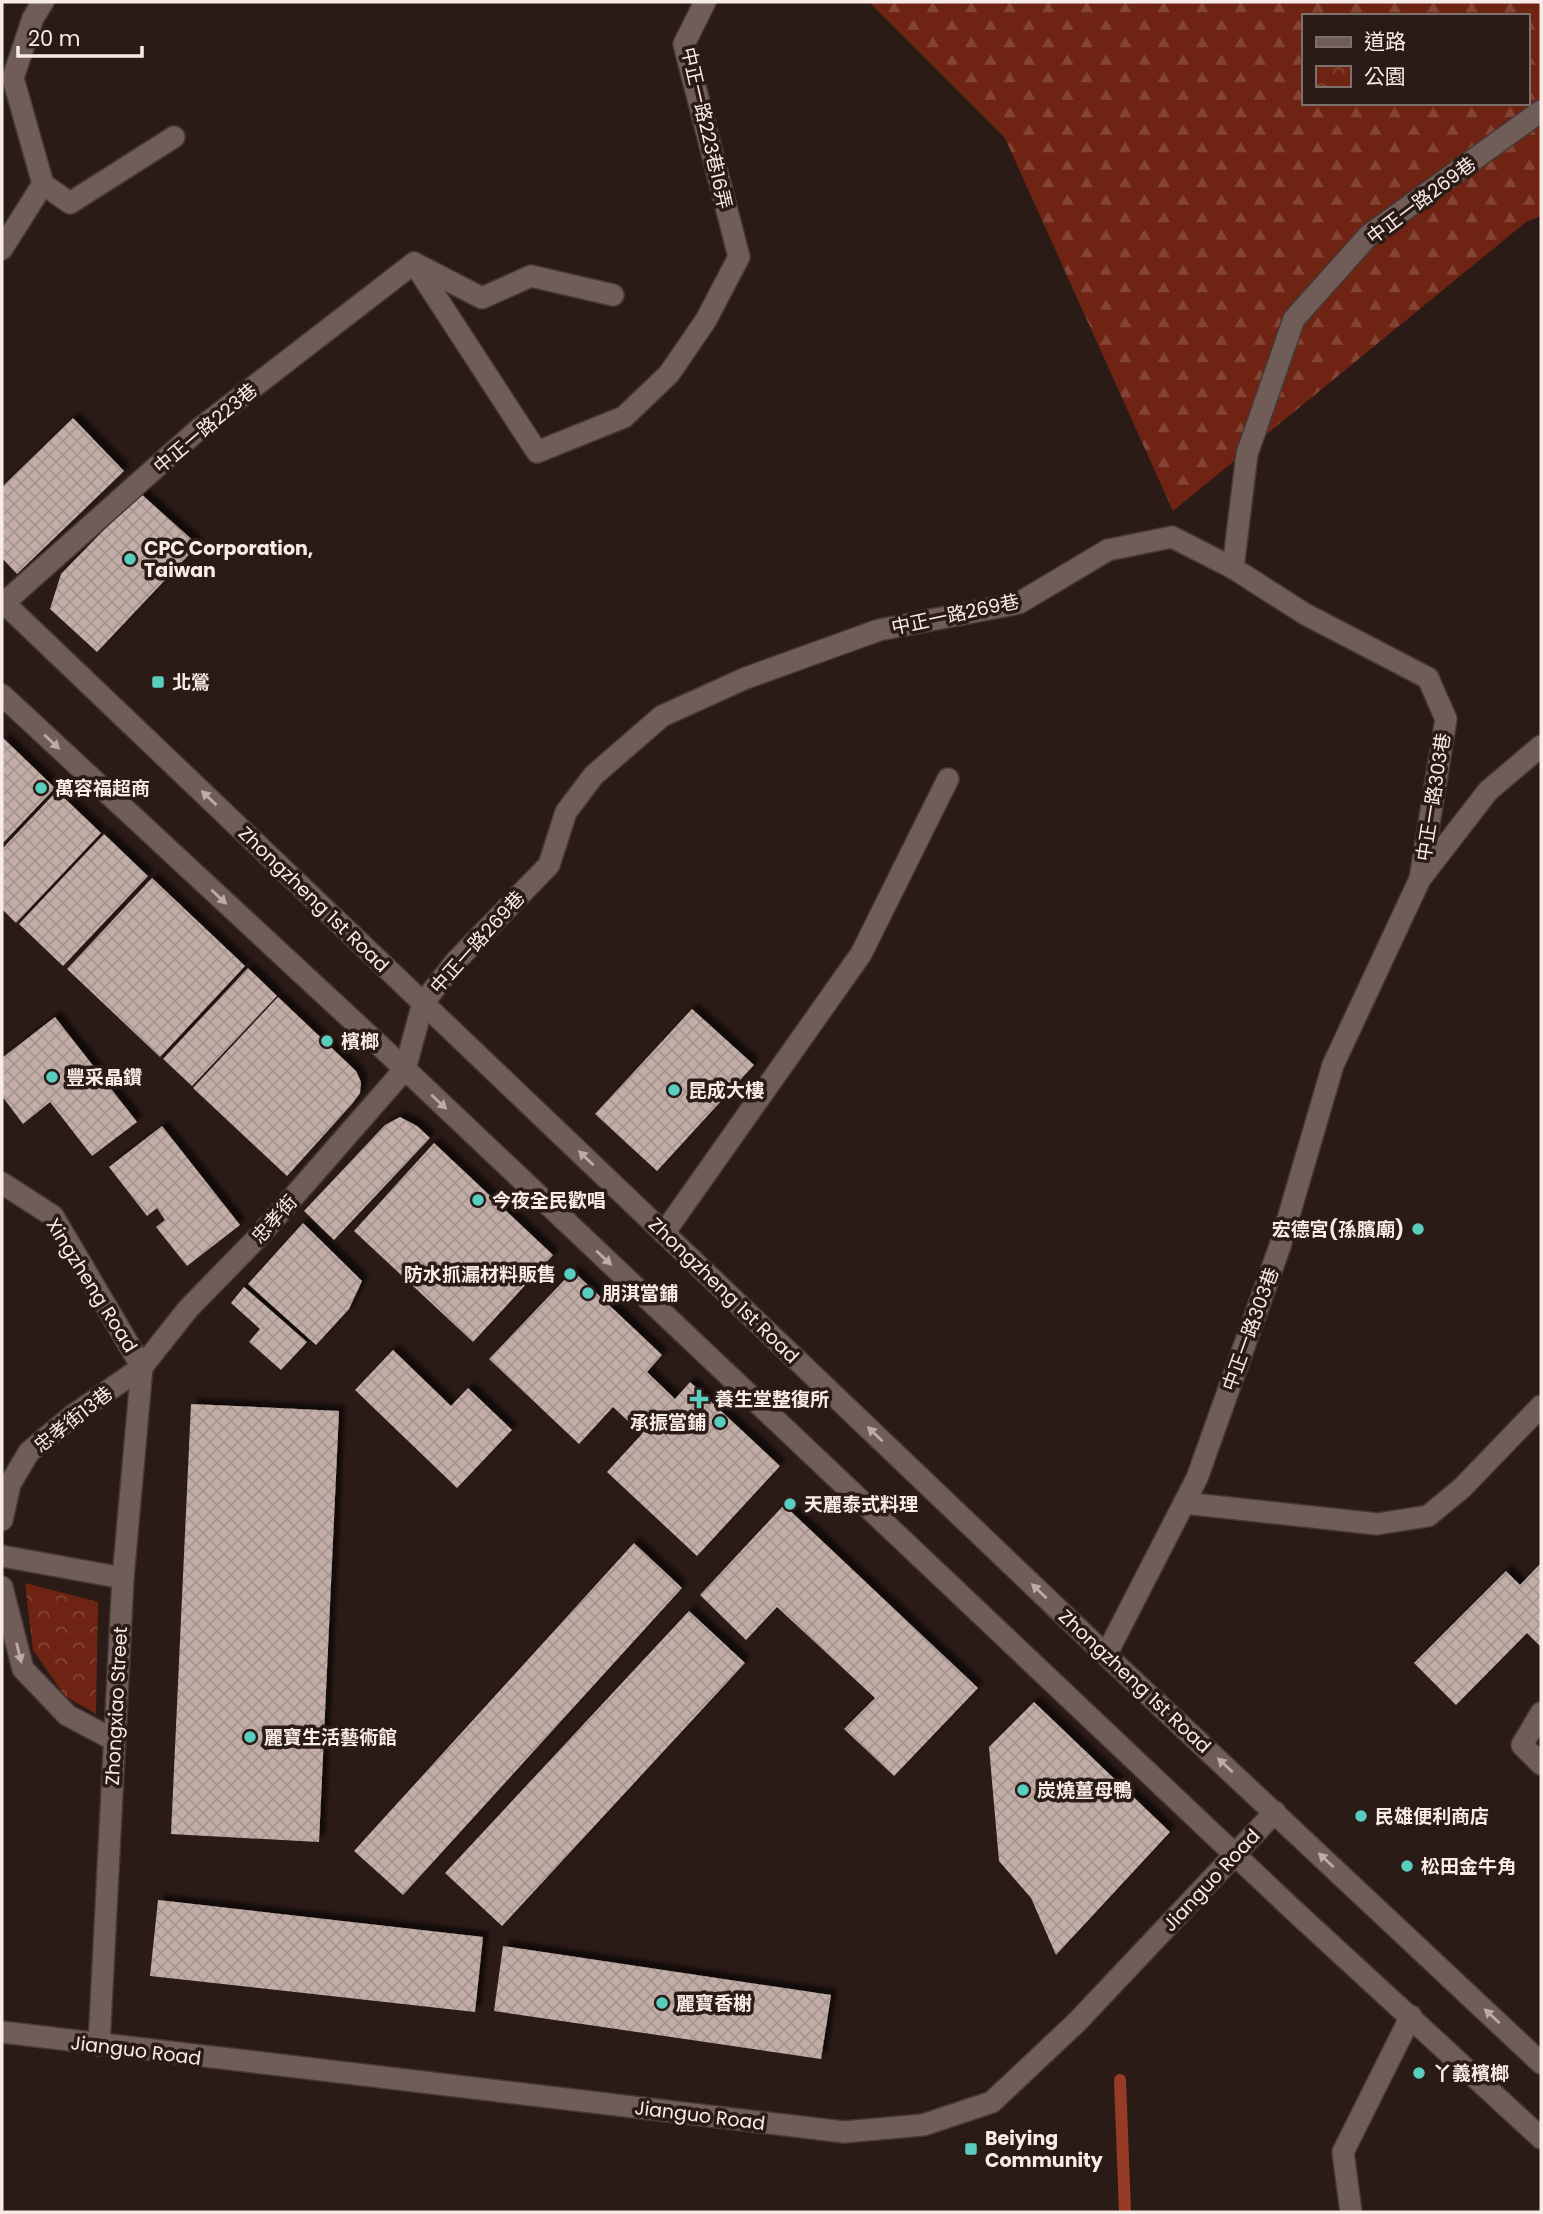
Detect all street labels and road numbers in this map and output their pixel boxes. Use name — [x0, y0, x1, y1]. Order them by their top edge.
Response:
street label: 中正一路223巷16弄 — [675, 45, 738, 212]
street label: 中正一路269巷 — [1361, 151, 1481, 250]
street label: 中正一路223巷 — [148, 377, 263, 480]
street label: 中正一路269巷 — [889, 588, 1021, 641]
street label: 中正一路303巷 — [1410, 731, 1457, 863]
street label: Zhongzheng 1st Road — [232, 820, 395, 978]
street label: 中正一路269巷 — [424, 885, 531, 1000]
street label: 忠孝街 — [245, 1189, 303, 1250]
street label: Zhongzheng 1st Road — [642, 1211, 805, 1369]
street label: Xingzheng Road — [39, 1213, 144, 1358]
street label: 中正一路303巷 — [1216, 1264, 1285, 1395]
street label: 忠孝街13巷 — [28, 1380, 118, 1459]
street label: Zhongzheng 1st Road — [1052, 1603, 1217, 1759]
street label: Zhongxiao Street — [99, 1626, 134, 1786]
street label: Jianguo Road — [1157, 1823, 1266, 1938]
street label: Jianguo Road — [69, 2029, 203, 2072]
street label: Jianguo Road — [633, 2094, 767, 2137]

